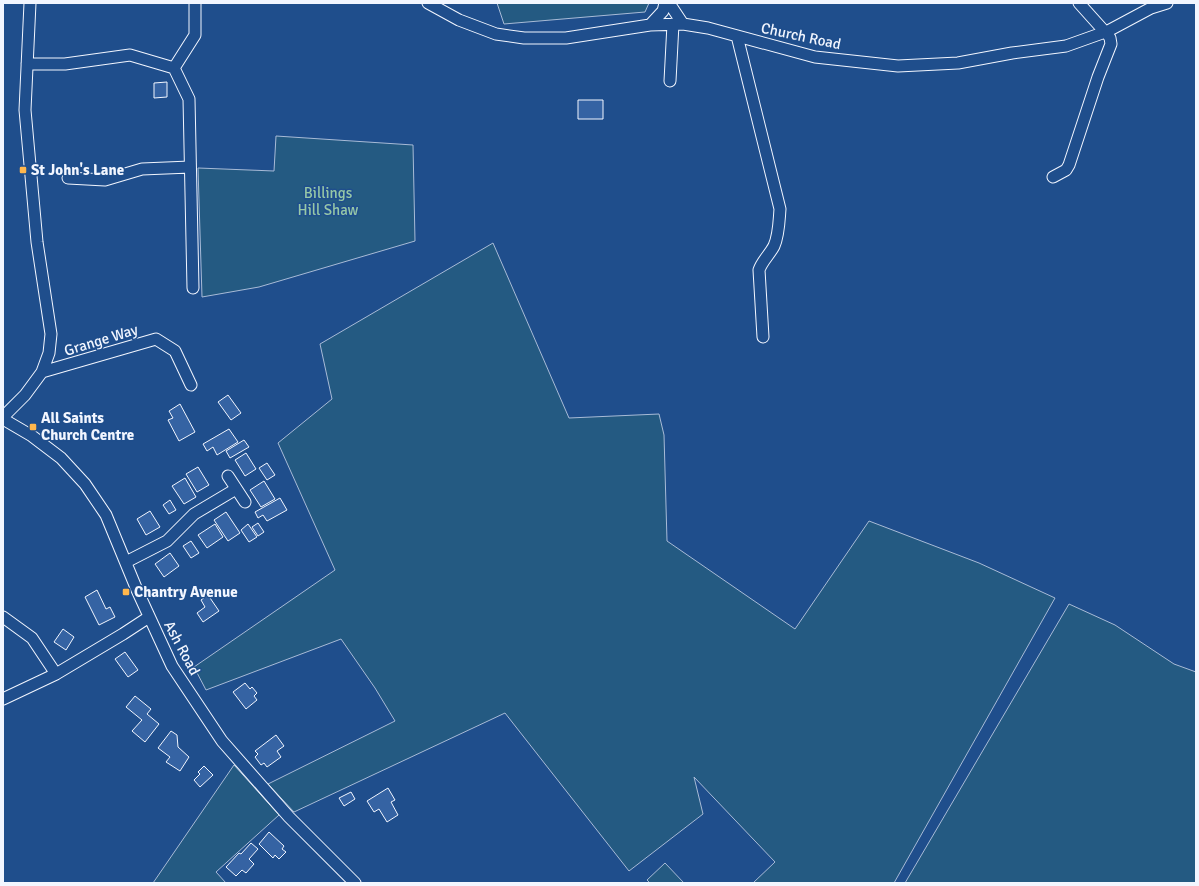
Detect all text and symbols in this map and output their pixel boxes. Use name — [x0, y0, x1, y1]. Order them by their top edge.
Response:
street label: Church Road — [759, 19, 843, 53]
place label: St John's Lane — [31, 161, 124, 179]
marker: St John's Lane — [18, 165, 28, 175]
park label: Billings Hill Shaw — [298, 184, 359, 219]
street label: Grange Way — [62, 320, 140, 360]
place label: All Saints Church Centre — [41, 409, 134, 444]
marker: All Saints Church Centre — [28, 422, 38, 432]
place label: Chantry Avenue — [134, 583, 238, 601]
marker: Chantry Avenue — [121, 587, 131, 597]
street label: Ash Road — [160, 618, 204, 678]

